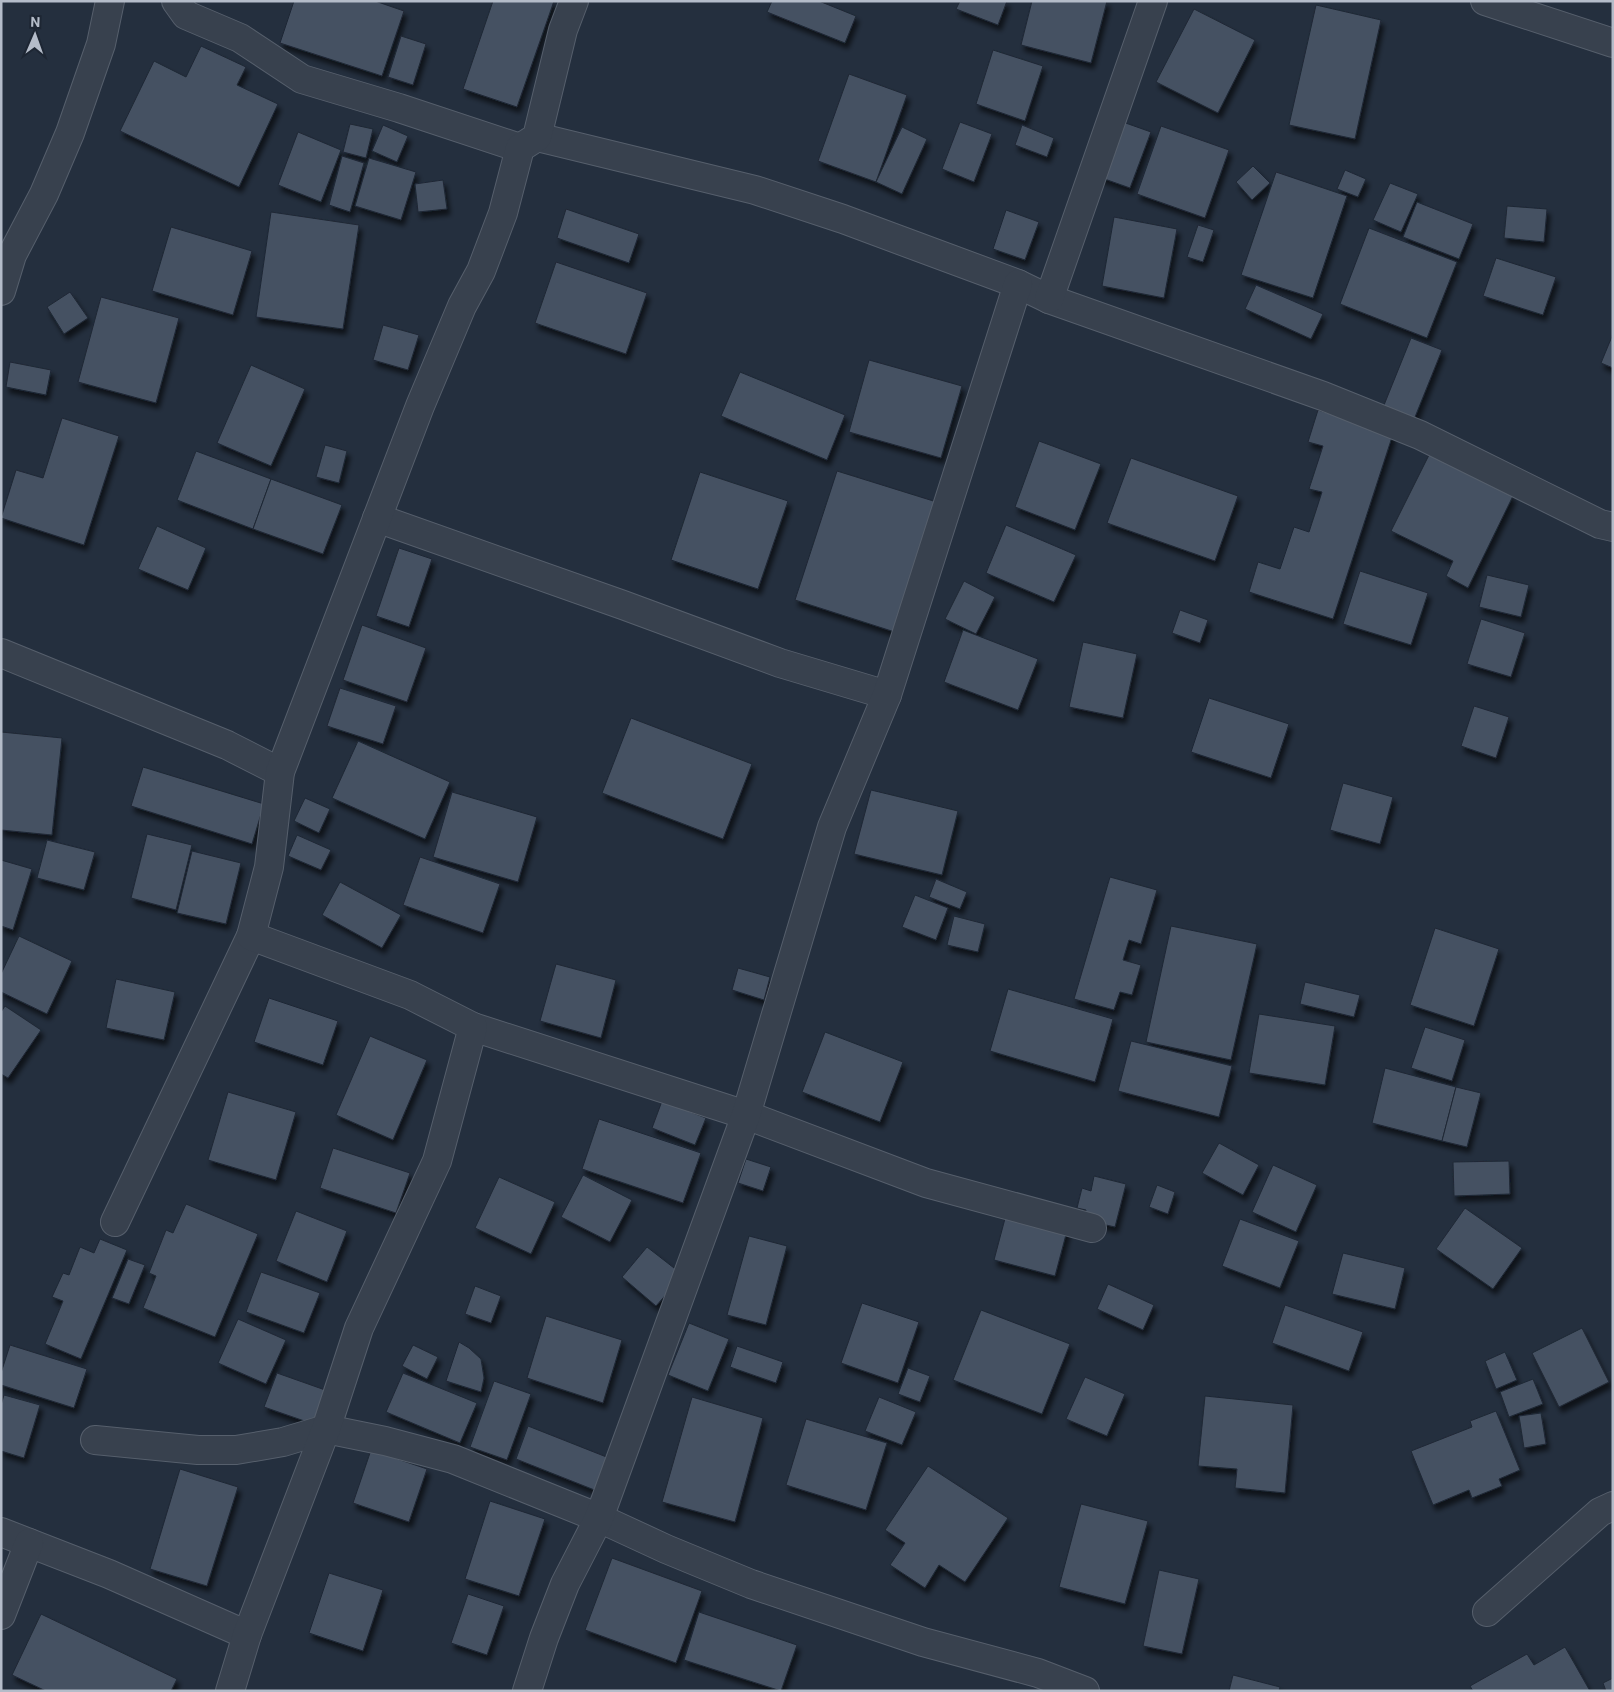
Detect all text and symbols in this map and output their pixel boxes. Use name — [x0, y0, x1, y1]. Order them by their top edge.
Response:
north arrow — [10, 10, 60, 60]
text: N — [30, 14, 41, 30]

